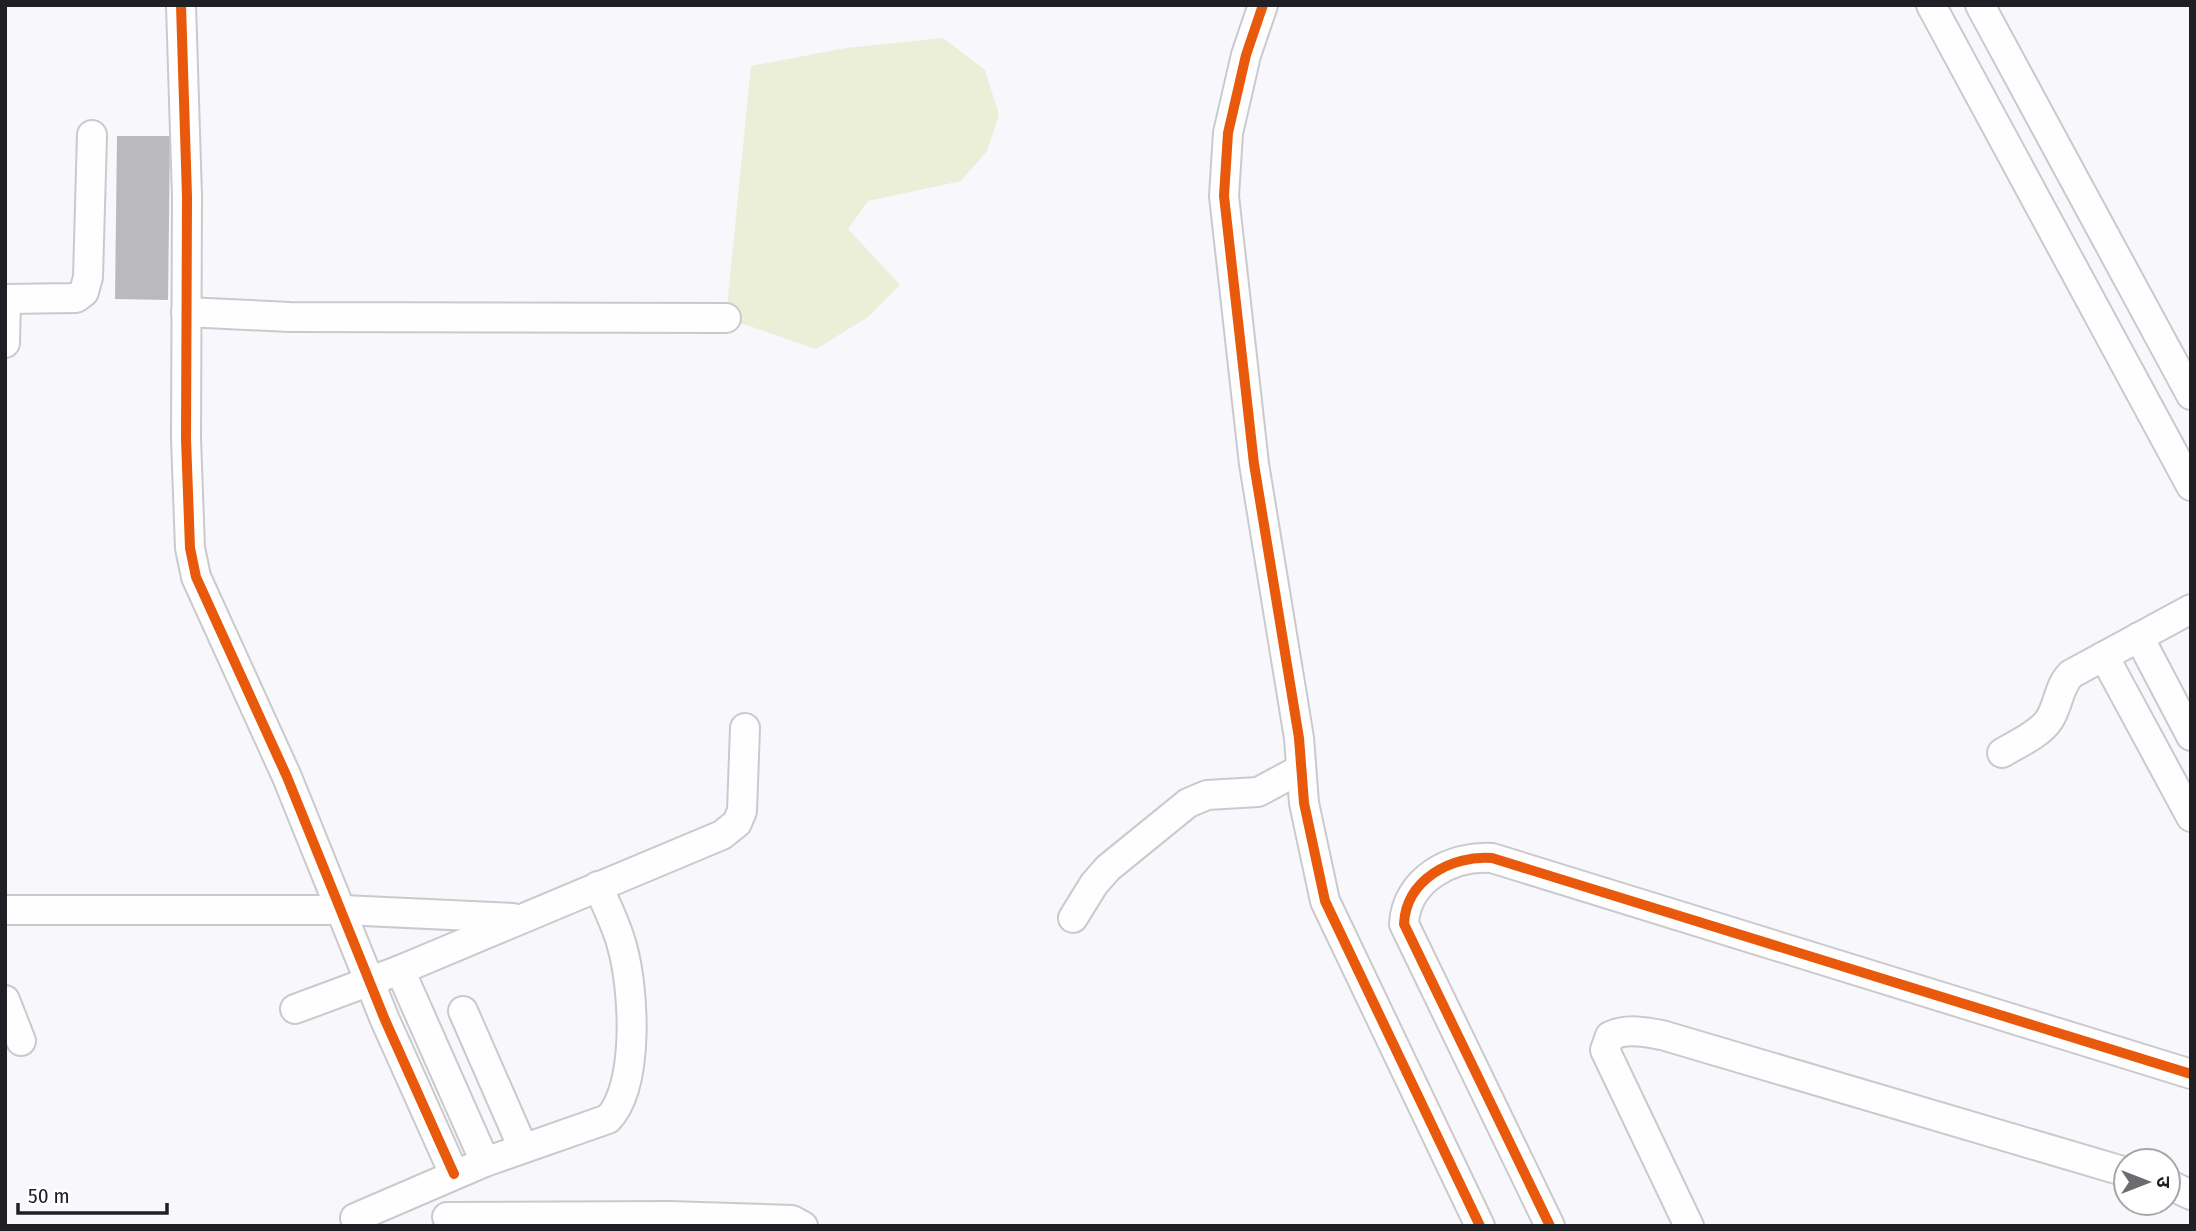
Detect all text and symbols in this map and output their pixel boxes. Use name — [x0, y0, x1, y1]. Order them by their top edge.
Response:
north arrow — [2112, 1147, 2182, 1217]
scale bar — [18, 1172, 166, 1216]
text: उ — [2152, 1176, 2175, 1188]
text: 50 m — [28, 1183, 70, 1209]

